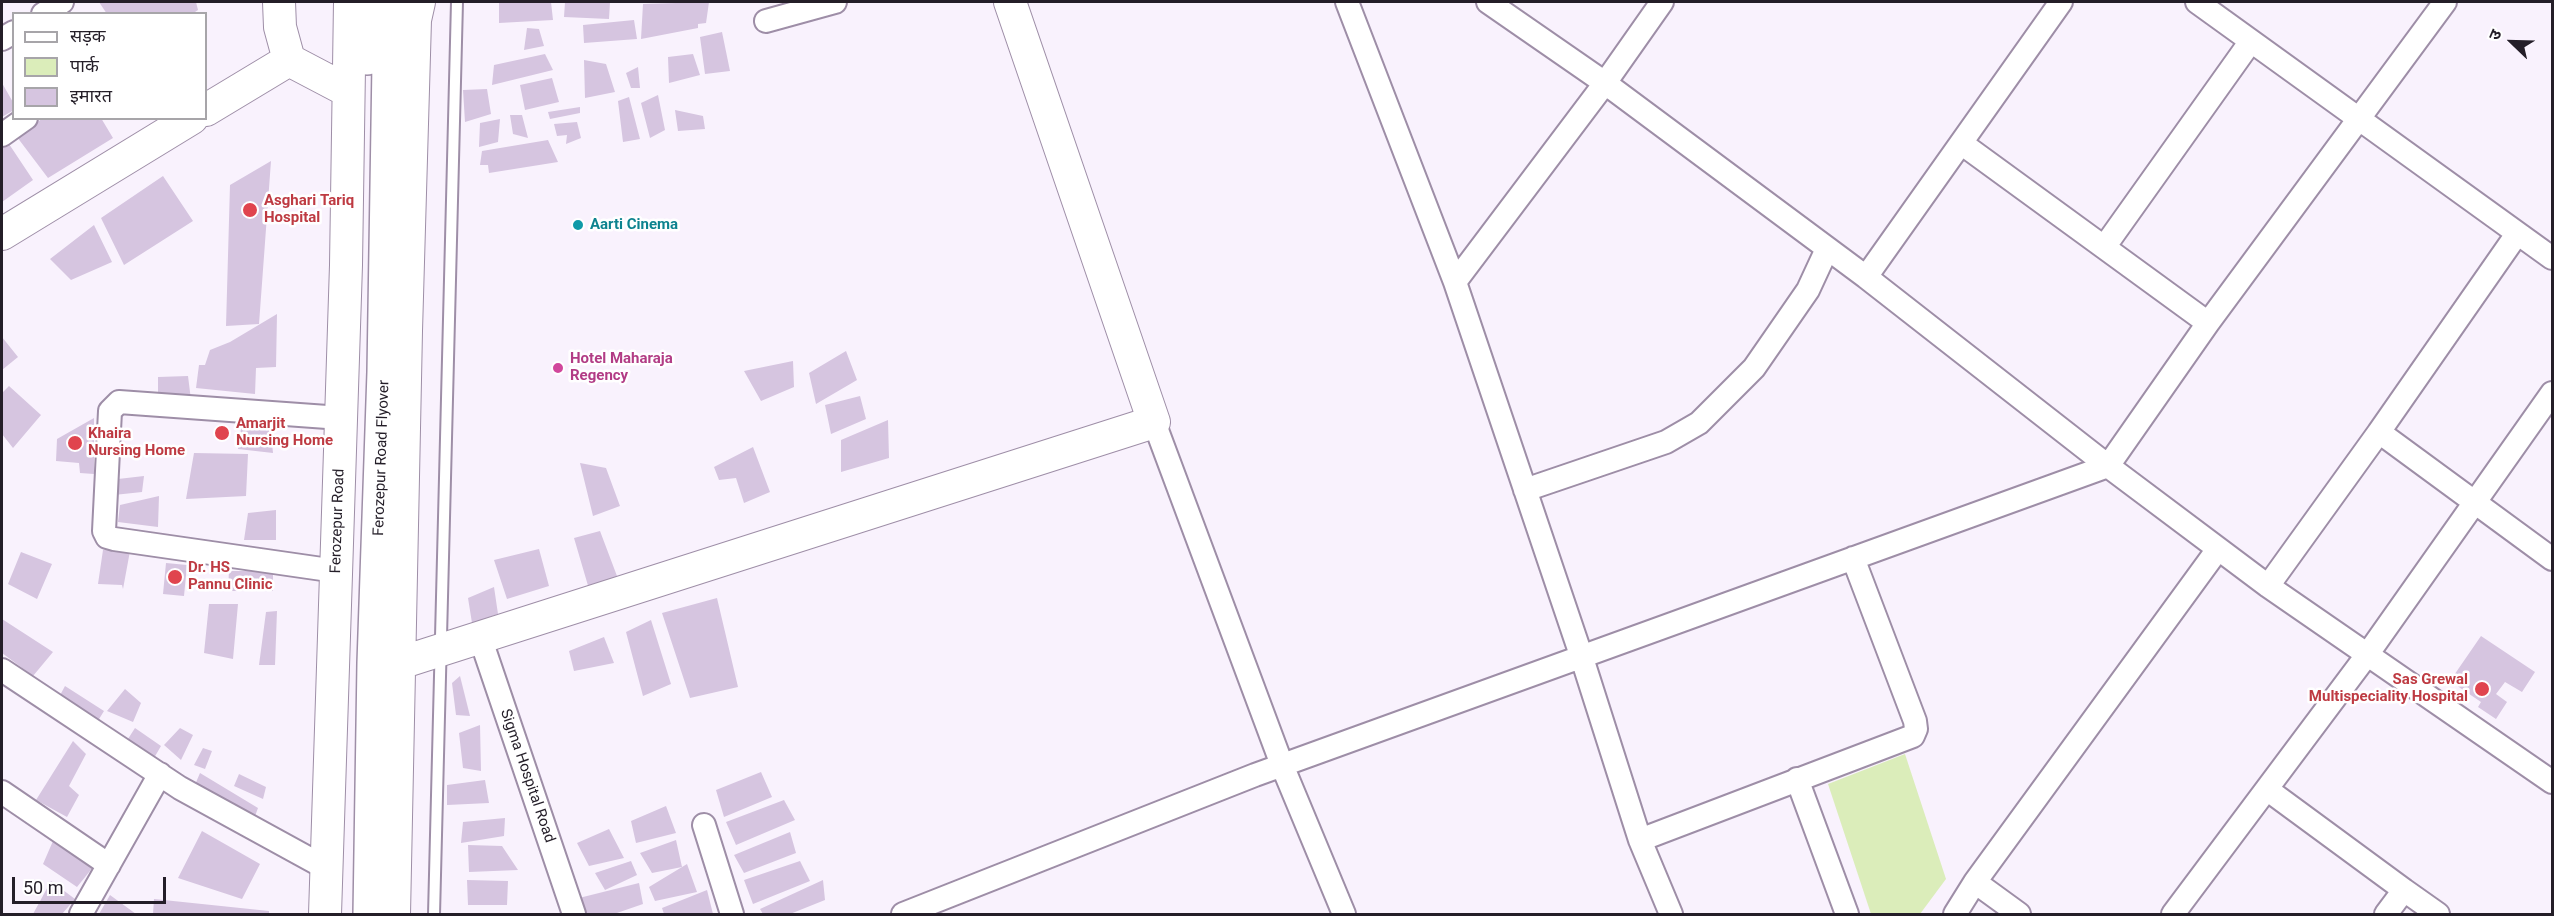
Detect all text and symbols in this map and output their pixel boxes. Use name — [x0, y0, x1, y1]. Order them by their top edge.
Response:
legend — [12, 12, 207, 120]
north arrow — [2482, 12, 2542, 72]
text: सड़क — [70, 25, 106, 46]
text: उ — [2484, 27, 2506, 43]
text: पार्क — [70, 55, 99, 76]
text: इमारत — [70, 85, 112, 106]
place label: Asghari Tariq Hospital — [264, 192, 354, 227]
marker: Asghari Tariq Hospital — [241, 201, 259, 219]
place label: Aarti Cinema — [590, 216, 678, 234]
marker: Aarti Cinema — [571, 218, 585, 232]
place label: Hotel Maharaja Regency — [570, 350, 673, 385]
marker: Hotel Maharaja Regency — [551, 361, 565, 375]
street label: Ferozepur Road Flyover — [370, 380, 394, 536]
place label: Amarjit Nursing Home — [236, 415, 333, 450]
marker: Amarjit Nursing Home — [213, 424, 231, 442]
place label: Khaira Nursing Home — [88, 425, 185, 460]
marker: Khaira Nursing Home — [66, 434, 84, 452]
street label: Ferozepur Road — [327, 468, 349, 574]
place label: Dr. HS Pannu Clinic — [188, 559, 273, 594]
marker: Dr. HS Pannu Clinic — [166, 568, 184, 586]
place label: Sas Grewal Multispeciality Hospital — [2309, 671, 2468, 706]
marker: Sas Grewal Multispeciality Hospital — [2473, 680, 2491, 698]
street label: Sigma Hospital Road — [496, 707, 558, 845]
scale bar — [15, 865, 170, 903]
text: 50 m — [23, 877, 63, 898]

